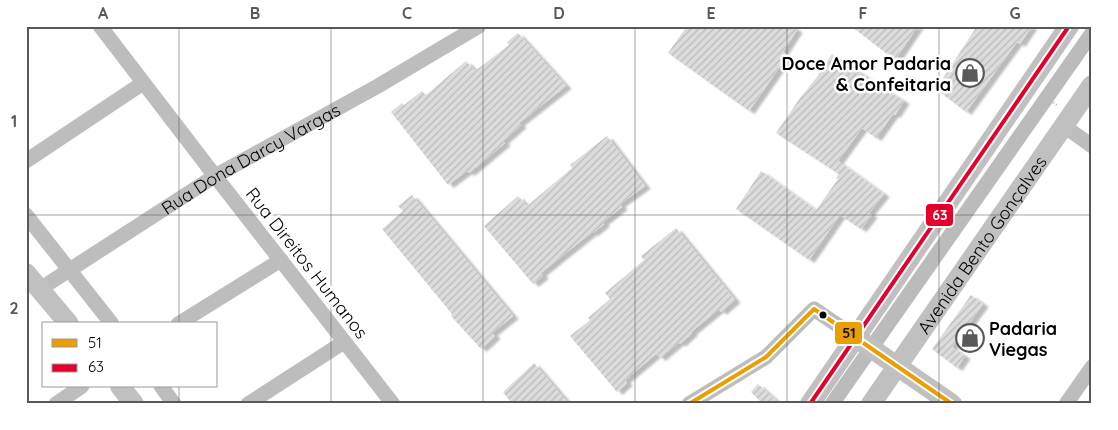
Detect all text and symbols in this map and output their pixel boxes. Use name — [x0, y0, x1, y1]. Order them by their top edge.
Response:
text: A — [98, 3, 109, 23]
text: B — [250, 3, 260, 23]
text: C — [402, 3, 412, 23]
text: D — [553, 3, 565, 23]
text: E — [706, 3, 716, 23]
text: F — [859, 3, 868, 23]
text: G — [1009, 3, 1021, 23]
place label: Doce Amor Padaria & Confeitaria — [782, 52, 951, 96]
shop icon: Doce Amor Padaria & Confeitaria — [955, 58, 985, 88]
street label: Rua Dona Darcy Vargas — [157, 98, 344, 219]
text: 1 — [11, 111, 17, 131]
street label: Avenida Bento Gonçalves — [912, 151, 1051, 338]
street label: Rua Direitos Humanos — [241, 183, 373, 343]
line badge: 63 — [925, 203, 954, 227]
text: 63 — [932, 206, 948, 224]
text: 2 — [9, 298, 19, 318]
unlabelled marker — [818, 310, 828, 320]
place label: Padaria Viegas — [989, 317, 1057, 361]
line badge: 51 — [834, 321, 863, 345]
legend — [42, 322, 218, 388]
shop icon: Padaria Viegas — [955, 323, 985, 353]
text: 51 — [842, 324, 856, 342]
text: 51 — [88, 333, 102, 352]
text: 63 — [88, 357, 104, 376]

